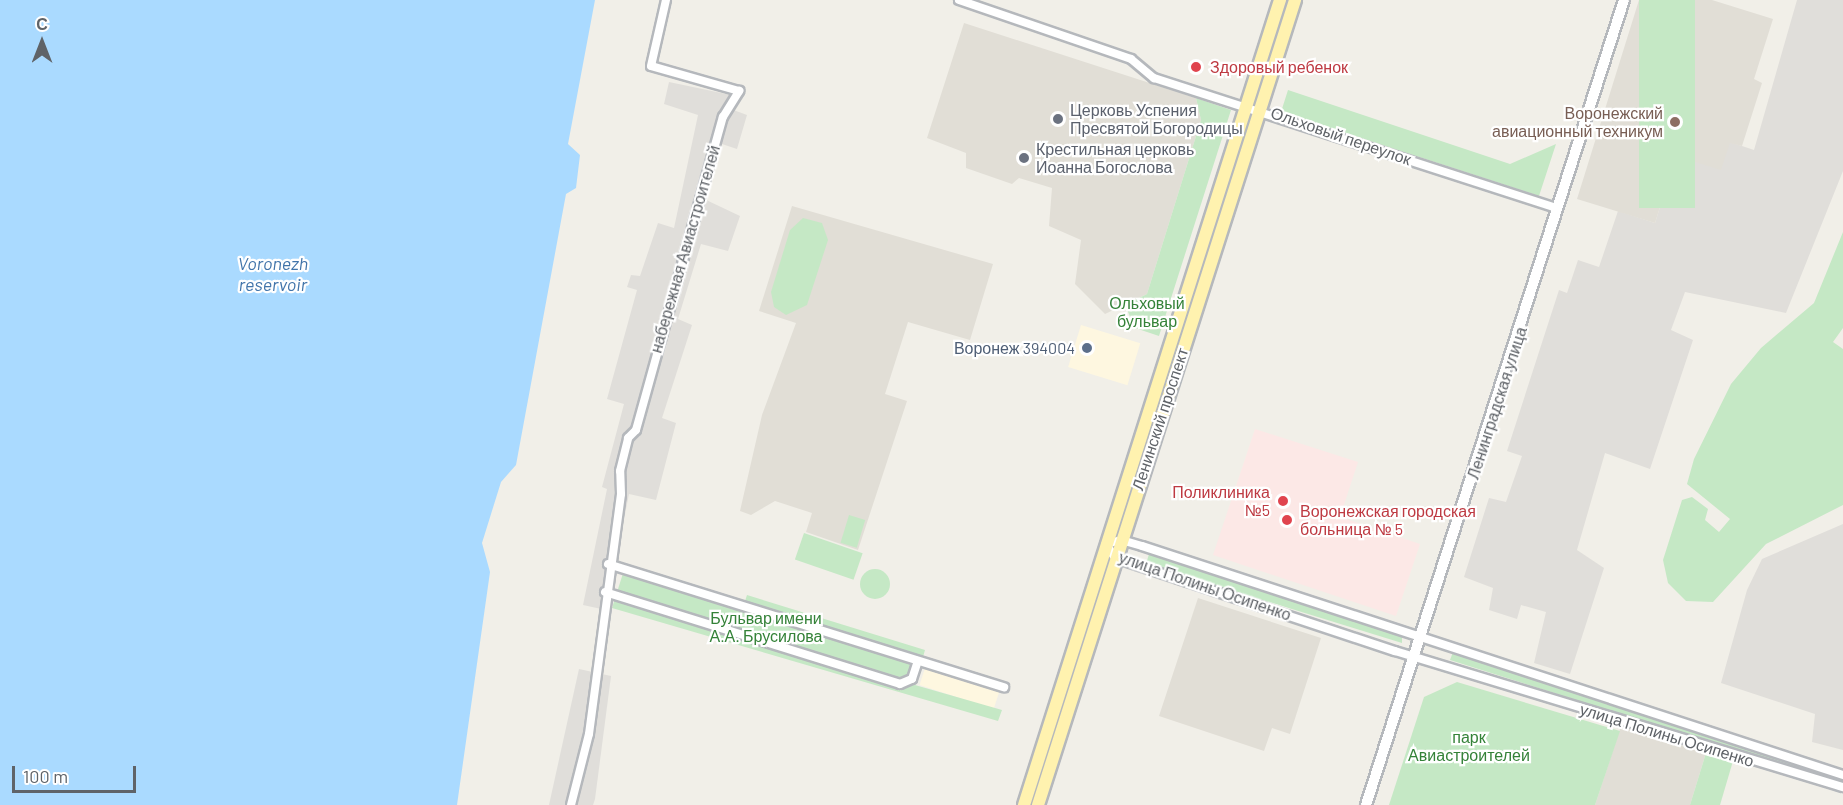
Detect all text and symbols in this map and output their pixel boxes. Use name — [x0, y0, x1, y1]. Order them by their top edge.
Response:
north arrow — [12, 12, 72, 72]
text: С — [36, 14, 48, 33]
place label: Здоровый ребенок — [1210, 57, 1348, 77]
marker: Здоровый ребенок — [1187, 58, 1205, 76]
place label: Церковь Успения Пресвятой Богородицы — [1070, 100, 1243, 138]
street label: Ольховый переулок — [1268, 103, 1414, 169]
place label: Воронежский авиационный техникум — [1492, 103, 1663, 141]
marker: Церковь Успения Пресвятой Богородицы — [1051, 112, 1065, 126]
marker: Воронежский авиационный техникум — [1668, 115, 1682, 129]
place label: Крестильная церковь Иоанна Богослова — [1036, 139, 1194, 177]
street label: набережная Авиастроителей — [646, 143, 724, 355]
marker: Крестильная церковь Иоанна Богослова — [1017, 151, 1031, 165]
water label: Voronezh reservoir — [238, 253, 308, 296]
park label: Ольховый бульвар — [1109, 293, 1185, 331]
street label: Ленинградская улица — [1463, 324, 1531, 482]
place label: Воронеж 394004 — [954, 338, 1075, 358]
marker: Воронеж 394004 — [1080, 341, 1094, 355]
street label: Ленинский проспект — [1128, 345, 1192, 493]
place label: Поликлиника №5 — [1172, 482, 1270, 520]
marker: Поликлиника №5 — [1274, 492, 1292, 510]
place label: Воронежская городская больница № 5 — [1300, 501, 1476, 539]
marker: Воронежская городская больница № 5 — [1278, 511, 1296, 529]
street label: улица Полины Осипенко — [1116, 547, 1294, 625]
park label: Бульвар имени А.А. Брусилова — [709, 608, 823, 646]
street label: улица Полины Осипенко — [1578, 699, 1756, 771]
park label: парк Авиастроителей — [1408, 727, 1530, 765]
scale bar — [15, 754, 140, 792]
text: 100 m — [23, 765, 68, 787]

